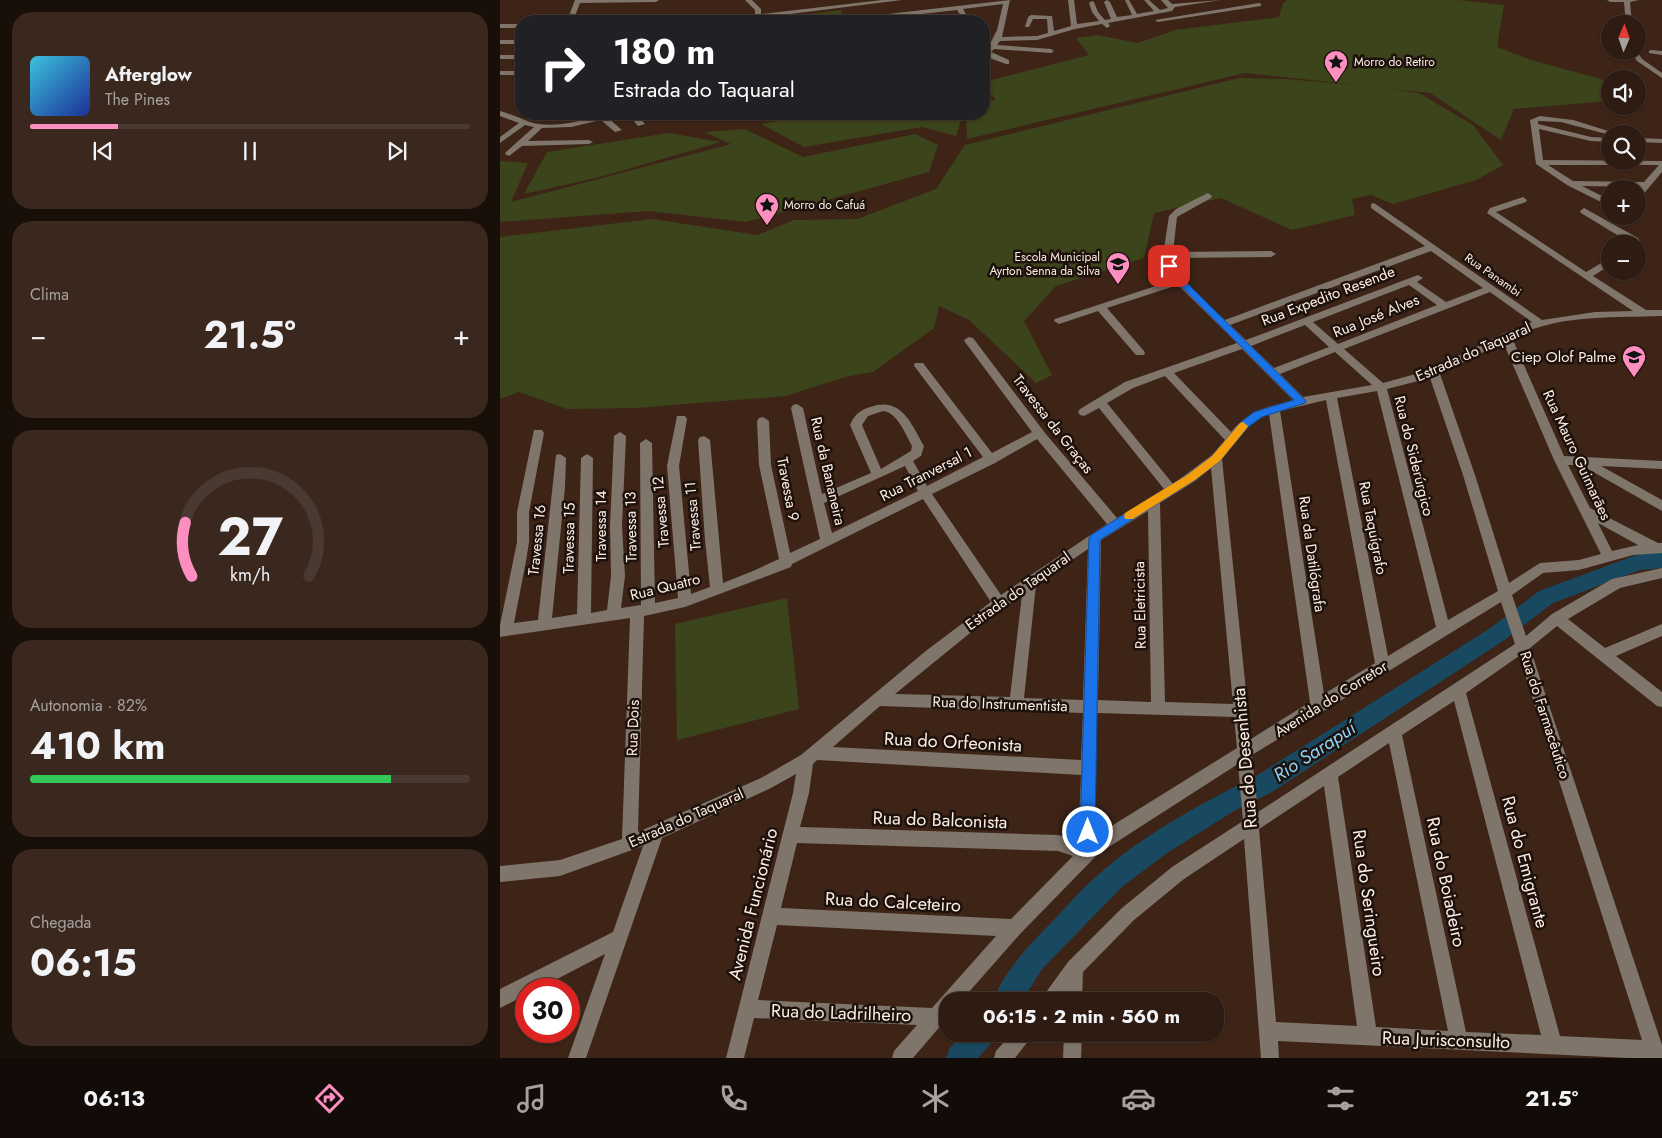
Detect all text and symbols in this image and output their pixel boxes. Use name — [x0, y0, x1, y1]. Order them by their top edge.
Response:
north arrow — [1601, 15, 1646, 60]
map controls — [1601, 15, 1646, 280]
text: 180 m — [613, 27, 715, 77]
icon: right — [530, 35, 595, 100]
place icon: Morro do Retiro — [1323, 49, 1349, 83]
place label: Morro do Retiro — [1354, 53, 1435, 71]
text: Afterglow — [105, 61, 192, 88]
button: sound — [1601, 70, 1646, 115]
text: Estrada do Taquaral — [613, 73, 795, 105]
text: The Pines — [105, 88, 170, 111]
button: search — [1601, 125, 1646, 170]
icon: previous — [89, 137, 117, 165]
icon: pause — [236, 137, 264, 165]
icon: next — [383, 137, 411, 165]
button: + — [1601, 180, 1646, 225]
place icon: Morro do Cafuá — [754, 192, 780, 226]
place label: Morro do Cafuá — [784, 196, 865, 214]
button: − — [1601, 235, 1646, 280]
pin — [1148, 245, 1190, 287]
place label: Escola Municipal Ayrton Senna da Silva — [990, 248, 1100, 280]
street label: Rua Panambi — [1461, 249, 1525, 301]
school or university icon: Escola Municipal Ayrton Senna da Silva — [1105, 251, 1131, 285]
icon: arrive — [1155, 252, 1183, 280]
street label: Rua Expedito Resende — [1258, 260, 1398, 332]
text: Clima — [30, 283, 69, 306]
street label: Rua José Alves — [1329, 289, 1423, 343]
text: 21.5° — [203, 307, 296, 362]
text: − — [30, 315, 47, 356]
text: + — [453, 315, 470, 356]
street label: Estrada do Taquaral — [1412, 317, 1534, 387]
school or university icon: Ciep Olof Palme — [1621, 344, 1647, 378]
place label: Ciep Olof Palme — [1511, 346, 1616, 368]
street label: Travessa da Graças — [1007, 370, 1099, 478]
street label: Rua Mauro Guimarães — [1537, 386, 1617, 524]
street label: Rua do Siderúrgico — [1388, 393, 1440, 519]
street label: Rua da Bananeira — [805, 415, 851, 527]
street label: Rua Tranversal 1 — [876, 441, 976, 507]
street label: Travessa 9 — [771, 455, 805, 523]
street label: Travessa 12 — [647, 476, 675, 548]
street label: Travessa 11 — [679, 480, 707, 552]
street label: Rua Taquígrafo — [1353, 480, 1393, 576]
street label: Travessa 14 — [590, 490, 612, 562]
street label: Travessa 13 — [619, 491, 643, 563]
street label: Rua da Datilógrafa — [1293, 494, 1331, 614]
text: 27 — [217, 499, 283, 575]
street label: Travessa 15 — [557, 502, 581, 574]
street label: Travessa 16 — [522, 503, 552, 577]
street label: Estrada do Taquaral — [961, 546, 1075, 636]
street label: Rua Eletricista — [1128, 561, 1152, 649]
text: km/h — [230, 562, 270, 588]
street label: Rua Quatro — [628, 568, 702, 606]
street label: Rua do Farmacêutico — [1514, 648, 1576, 782]
street label: Avenida do Corretor — [1270, 655, 1393, 743]
street label: Rua do Desenhista — [1226, 687, 1264, 829]
street label: Rua do Instrumentista — [932, 691, 1068, 717]
text: Autonomia · 82% — [30, 694, 147, 717]
street label: Rua Dois — [621, 699, 645, 757]
water label: Rio Sarapuí — [1268, 713, 1363, 788]
text: 410 km — [30, 718, 166, 773]
street label: Rua do Orfeonista — [883, 725, 1023, 759]
street label: Estrada do Taquaral — [625, 783, 747, 853]
street label: Rua do Emigrante — [1495, 793, 1555, 931]
street label: Rua do Balconista — [872, 805, 1008, 835]
position arrow — [1061, 805, 1113, 857]
street label: Rua do Boiadeiro — [1420, 815, 1472, 950]
street label: Avenida Funcionário — [722, 825, 785, 983]
street label: Rua do Seringueiro — [1346, 828, 1392, 978]
street label: Rua do Calceteiro — [824, 885, 962, 919]
text: Chegada — [30, 911, 91, 934]
text: 06:15 — [30, 935, 137, 990]
speed limit sign: 30 — [515, 978, 580, 1043]
street label: Rua do Ladrilheiro — [770, 998, 912, 1028]
text: 06:15 · 2 min · 560 m — [983, 1003, 1180, 1030]
street label: Rua Jurisconsulto — [1381, 1025, 1511, 1055]
icon: directions — [312, 1081, 347, 1116]
icon: music — [514, 1081, 549, 1116]
icon: phone — [716, 1081, 751, 1116]
icon: climate — [918, 1081, 953, 1116]
icon: car — [1121, 1081, 1156, 1116]
icon: filters — [1323, 1081, 1358, 1116]
text: 06:13 — [84, 1082, 145, 1114]
text: 21.5° — [1525, 1082, 1578, 1114]

